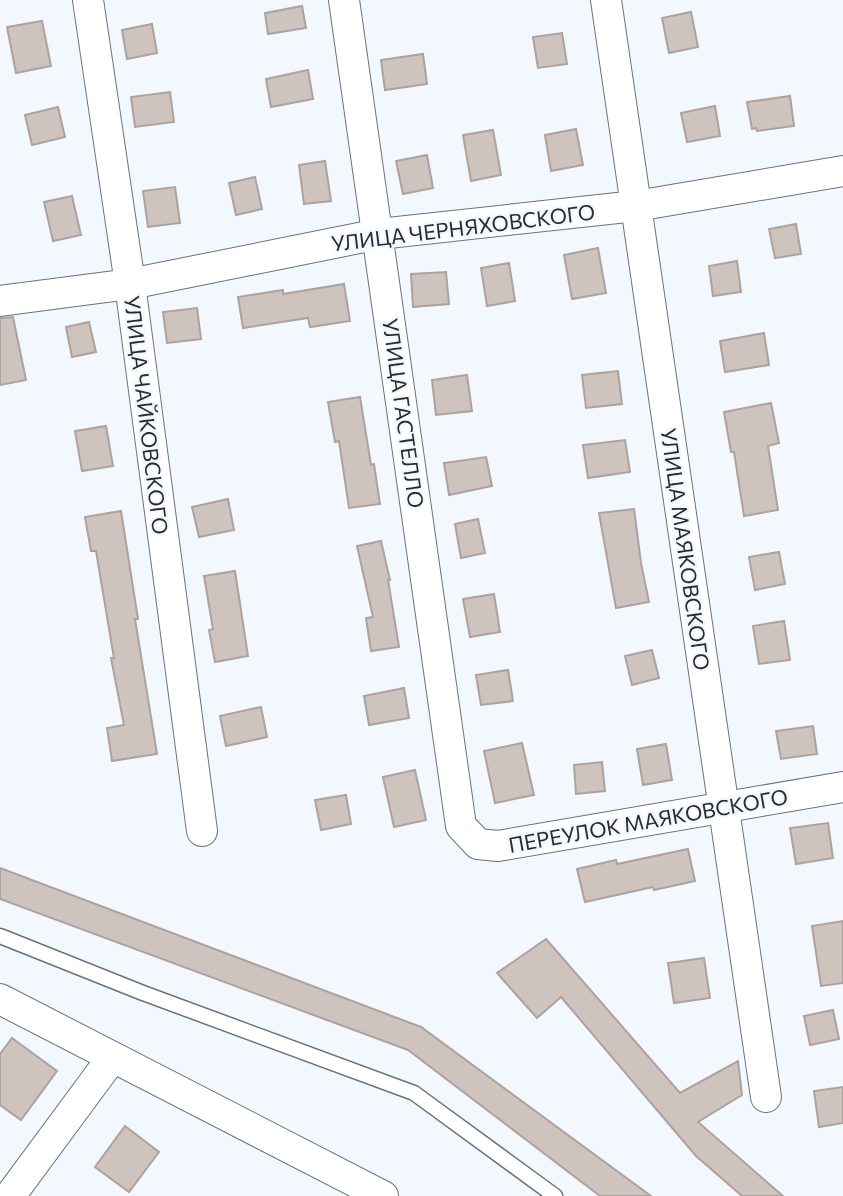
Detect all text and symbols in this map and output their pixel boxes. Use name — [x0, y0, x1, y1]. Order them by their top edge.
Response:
street label: УЛИЦА ЧЕРНЯХОВСКОГО — [330, 198, 596, 256]
street label: УЛИЦА ЧАЙКОВСКОГО — [120, 294, 174, 536]
street label: УЛИЦА ГАСТЕЛЛО — [378, 317, 430, 509]
street label: УЛИЦА МАЯКОВСКОГО — [657, 426, 715, 672]
street label: ПЕРЕУЛОК МАЯКОВСКОГО — [506, 783, 790, 857]

